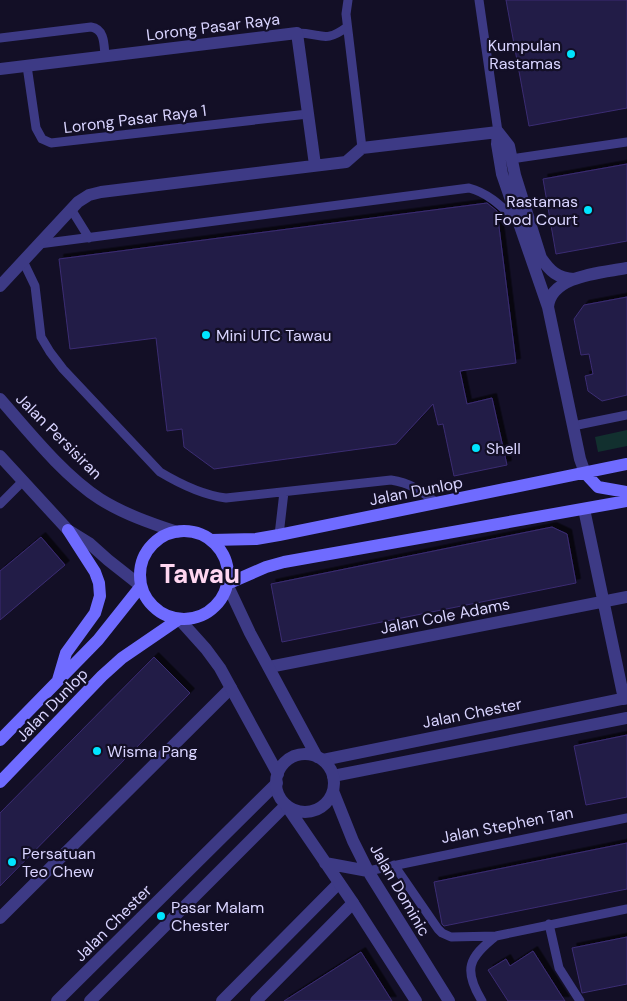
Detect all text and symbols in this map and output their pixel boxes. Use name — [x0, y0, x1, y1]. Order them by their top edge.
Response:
street label: Lorong Pasar Raya — [145, 8, 281, 46]
place label: Kumpulan Rastamas — [488, 35, 561, 74]
marker: Kumpulan Rastamas — [565, 48, 577, 60]
street label: Lorong Pasar Raya 1 — [62, 100, 208, 138]
place label: Rastamas Food Court — [494, 191, 578, 230]
marker: Rastamas Food Court — [582, 204, 594, 216]
place label: Mini UTC Tawau — [216, 325, 331, 346]
marker: Mini UTC Tawau — [200, 329, 212, 341]
street label: Jalan Persisiran — [11, 388, 107, 484]
place label: Shell — [486, 438, 521, 459]
marker: Shell — [470, 442, 482, 454]
street label: Jalan Dunlop — [367, 472, 465, 510]
district label: Tawau — [160, 557, 240, 591]
street label: Jalan Cole Adams — [378, 593, 512, 639]
street label: Jalan Dunlop — [11, 664, 93, 746]
street label: Jalan Chester — [420, 693, 524, 733]
place label: Wisma Pang — [107, 741, 197, 762]
marker: Wisma Pang — [91, 745, 103, 757]
street label: Jalan Stephen Tan — [439, 802, 575, 848]
street label: Jalan Dominic — [365, 840, 435, 940]
place label: Persatuan Teo Chew — [22, 843, 96, 882]
marker: Persatuan Teo Chew — [6, 856, 18, 868]
street label: Jalan Chester — [70, 880, 156, 966]
place label: Pasar Malam Chester — [171, 897, 264, 936]
marker: Pasar Malam Chester — [155, 910, 167, 922]

